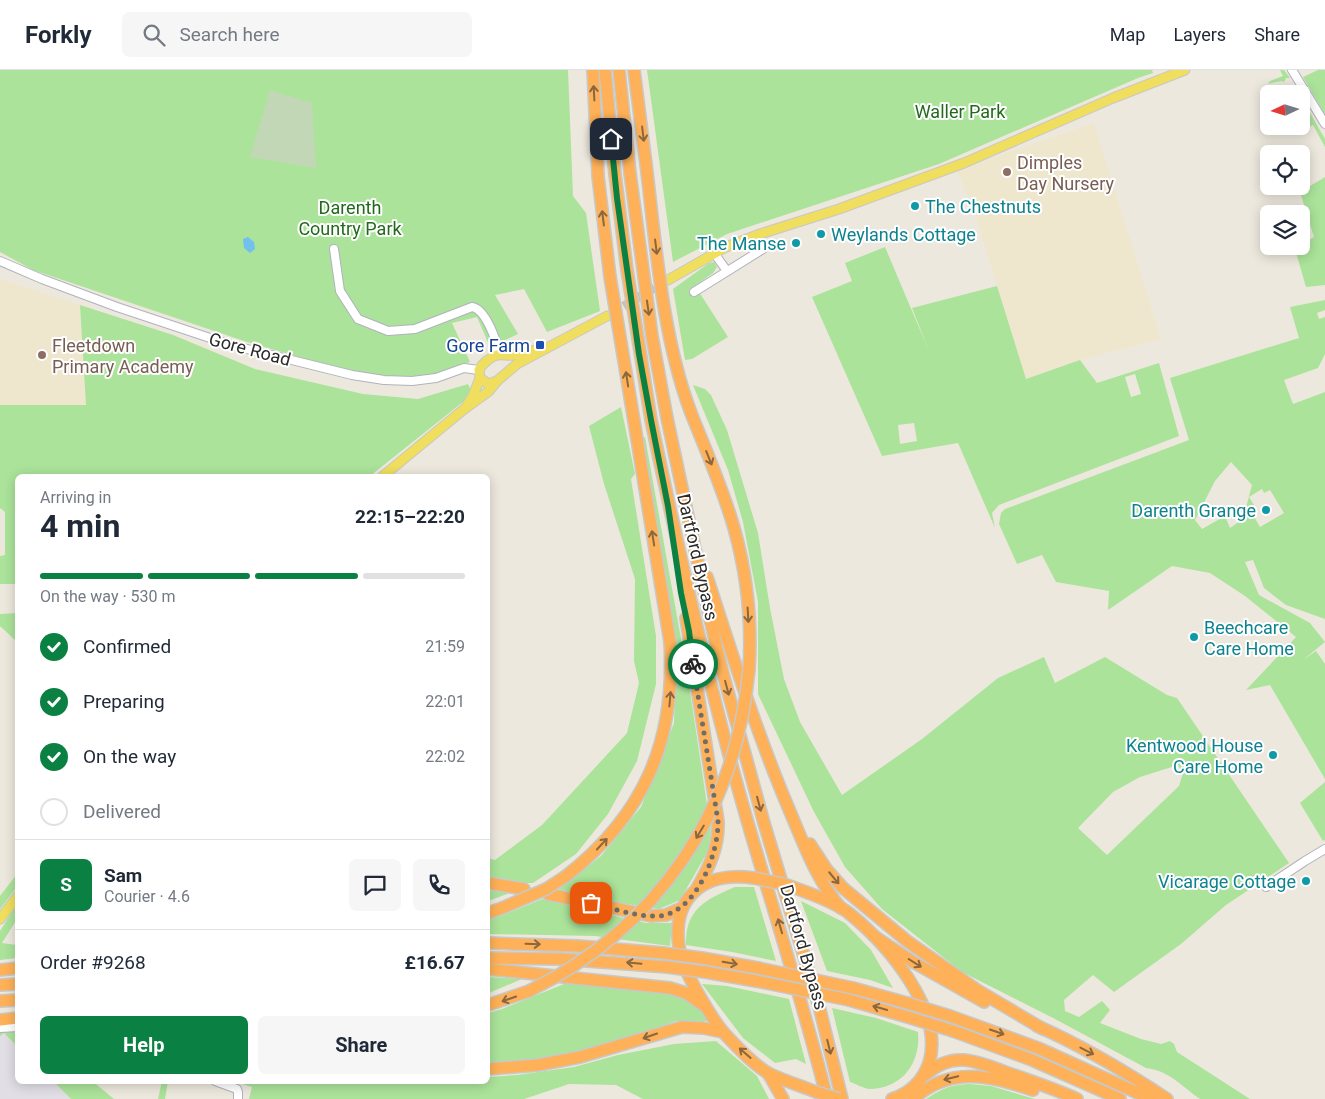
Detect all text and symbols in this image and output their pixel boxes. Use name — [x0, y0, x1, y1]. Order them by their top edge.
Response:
search box — [122, 12, 472, 57]
text: Forkly — [25, 21, 92, 49]
icon: search — [140, 21, 168, 49]
text: Search here — [180, 23, 279, 46]
text: Map — [1110, 24, 1145, 45]
text: Layers — [1173, 24, 1226, 45]
text: Share — [1254, 24, 1300, 45]
one-way arrow — [589, 85, 598, 101]
north arrow — [1260, 85, 1310, 135]
map controls — [1260, 85, 1310, 255]
park label: Waller Park — [915, 101, 1006, 122]
pin — [590, 118, 632, 160]
icon: home — [597, 125, 625, 153]
one-way arrow — [638, 126, 648, 142]
button: locate — [1260, 145, 1310, 195]
place label: Dimples Day Nursery — [1017, 152, 1114, 194]
marker: Dimples Day Nursery — [1001, 166, 1013, 178]
place label: The Chestnuts — [925, 196, 1041, 217]
park label: Darenth Country Park — [298, 197, 402, 239]
marker: The Chestnuts — [909, 200, 921, 212]
button: layers — [1260, 205, 1310, 255]
one-way arrow — [598, 211, 608, 227]
place label: Weylands Cottage — [831, 224, 976, 245]
marker: Weylands Cottage — [815, 228, 827, 240]
place label: The Manse — [697, 233, 786, 254]
marker: The Manse — [790, 237, 802, 249]
one-way arrow — [652, 239, 662, 255]
one-way arrow — [644, 299, 654, 315]
street label: Gore Road — [207, 328, 293, 370]
place label: Fleetdown Primary Academy — [52, 335, 194, 377]
place label: Gore Farm — [446, 335, 530, 356]
marker: Gore Farm — [534, 339, 546, 351]
marker: Fleetdown Primary Academy — [36, 349, 48, 361]
one-way arrow — [621, 372, 631, 388]
one-way arrow — [705, 450, 714, 465]
text: Arriving in — [40, 488, 111, 507]
street label: Dartford Bypass — [673, 492, 723, 622]
place label: Darenth Grange — [1131, 500, 1256, 521]
marker: Darenth Grange — [1260, 504, 1272, 516]
text: 22:15–22:20 — [355, 505, 465, 528]
text: 4 min — [40, 507, 120, 545]
one-way arrow — [648, 531, 658, 547]
text: On the way · 530 m — [40, 587, 176, 606]
one-way arrow — [744, 607, 753, 623]
place label: Beechcare Care Home — [1204, 617, 1294, 659]
marker: Beechcare Care Home — [1188, 631, 1200, 643]
icon: check — [40, 633, 68, 661]
text: Confirmed — [83, 635, 171, 658]
text: 21:59 — [425, 637, 465, 656]
courier — [668, 639, 718, 689]
icon: bike — [679, 650, 707, 678]
one-way arrow — [723, 679, 732, 695]
icon: check — [40, 688, 68, 716]
text: Preparing — [83, 690, 165, 713]
text: 22:01 — [425, 692, 465, 711]
one-way arrow — [665, 692, 675, 708]
place label: Kentwood House Care Home — [1126, 735, 1263, 777]
icon: check — [40, 743, 68, 771]
text: On the way — [83, 745, 176, 768]
text: 22:02 — [425, 747, 465, 766]
marker: Kentwood House Care Home — [1267, 749, 1279, 761]
one-way arrow — [754, 795, 764, 811]
text: Delivered — [83, 800, 161, 823]
one-way arrow — [694, 824, 704, 838]
one-way arrow — [596, 837, 608, 850]
button: chat — [349, 859, 401, 911]
button: phone — [413, 859, 465, 911]
text: Sam — [104, 864, 142, 887]
place label: Vicarage Cottage — [1158, 871, 1296, 892]
one-way arrow — [828, 872, 840, 885]
text: S — [60, 873, 72, 896]
marker: Vicarage Cottage — [1300, 875, 1312, 887]
pin — [570, 882, 612, 924]
street label: Dartford Bypass — [776, 882, 832, 1012]
text: Courier · 4.6 — [104, 887, 190, 906]
icon: bag — [577, 889, 605, 917]
one-way arrow — [774, 919, 784, 935]
one-way arrow — [524, 939, 540, 948]
text: Order #9268 — [40, 951, 146, 974]
text: £16.67 — [405, 951, 465, 974]
one-way arrow — [626, 958, 642, 968]
one-way arrow — [721, 958, 737, 968]
one-way arrow — [907, 958, 921, 968]
one-way arrow — [501, 994, 517, 1004]
one-way arrow — [873, 1003, 889, 1013]
button: Help — [40, 1016, 248, 1074]
button: Share — [258, 1016, 465, 1074]
one-way arrow — [988, 1028, 1004, 1037]
one-way arrow — [642, 1032, 658, 1041]
one-way arrow — [825, 1039, 834, 1055]
one-way arrow — [1079, 1046, 1094, 1056]
one-way arrow — [739, 1048, 752, 1059]
one-way arrow — [943, 1074, 959, 1083]

